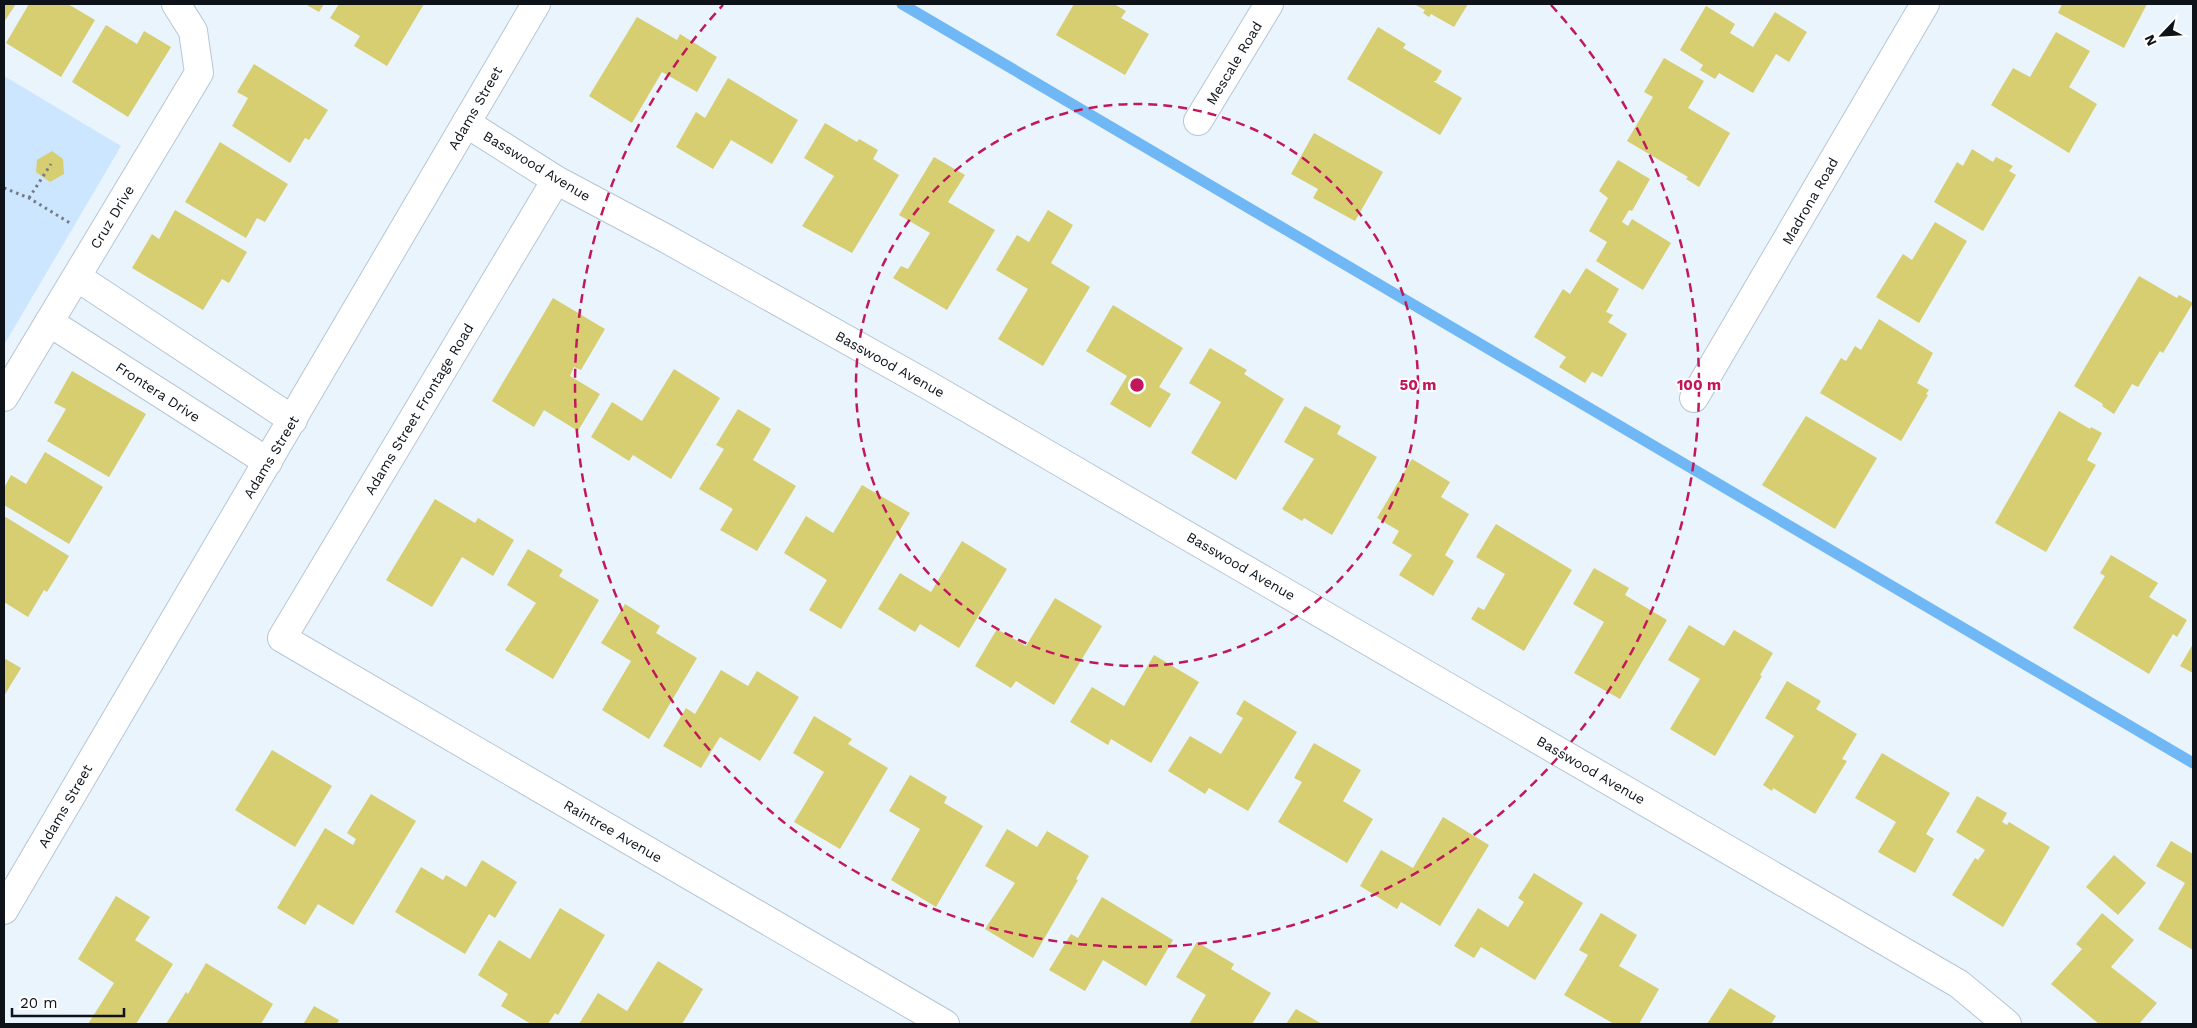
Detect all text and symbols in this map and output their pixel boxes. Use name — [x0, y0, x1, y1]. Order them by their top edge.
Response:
north arrow — [2137, 10, 2187, 60]
street label: Mescale Road — [1203, 18, 1265, 108]
text: N — [2141, 32, 2160, 49]
street label: Adams Street — [445, 63, 505, 152]
street label: Basswood Avenue — [481, 128, 593, 204]
street label: Madrona Road — [1779, 155, 1841, 247]
street label: Cruz Drive — [87, 182, 137, 252]
street label: Adams Street Frontage Road — [361, 320, 477, 498]
street label: Basswood Avenue — [833, 327, 947, 401]
street label: Frontera Drive — [113, 359, 203, 425]
centre of rings — [1128, 376, 1146, 394]
text: 50 m — [1400, 376, 1436, 394]
text: 100 m — [1677, 376, 1721, 394]
street label: Adams Street — [240, 413, 302, 501]
street label: Basswood Avenue — [1184, 529, 1298, 603]
street label: Basswood Avenue — [1534, 733, 1648, 807]
street label: Adams Street — [35, 761, 95, 850]
street label: Raintree Avenue — [561, 796, 665, 866]
scale bar — [12, 986, 125, 1018]
text: 20 m — [20, 994, 58, 1012]

